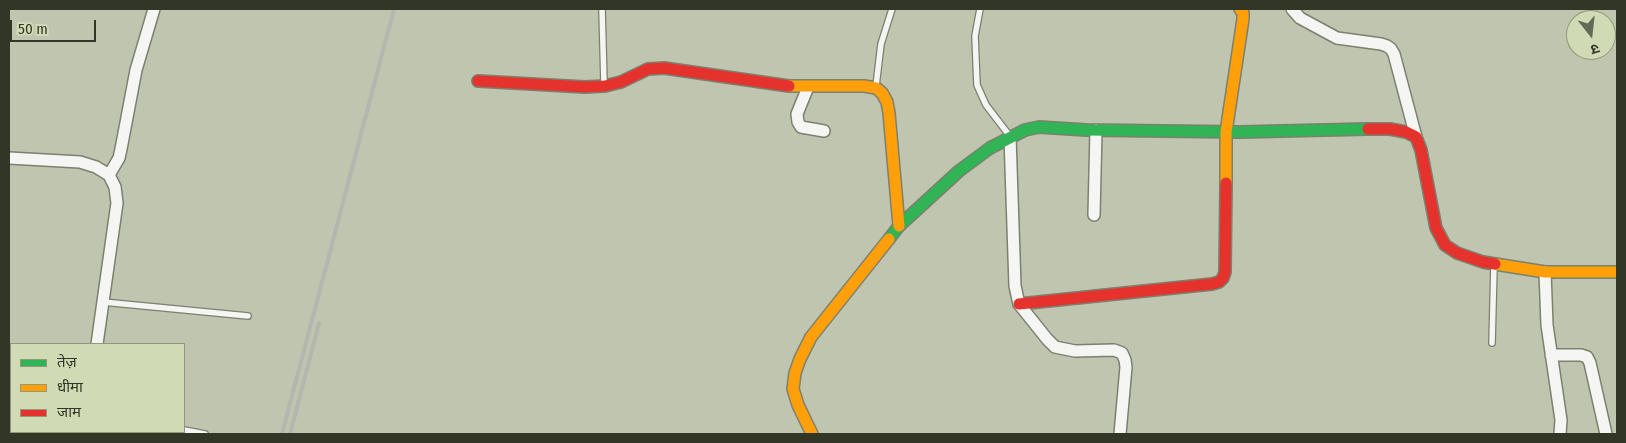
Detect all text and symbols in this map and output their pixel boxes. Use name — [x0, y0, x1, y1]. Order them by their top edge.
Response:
scale bar — [12, 10, 99, 42]
north arrow — [1566, 10, 1616, 60]
text: 50 m — [18, 20, 48, 38]
text: उ — [1589, 40, 1601, 58]
legend — [10, 343, 185, 433]
text: तेज़ — [57, 353, 77, 371]
text: धीमा — [57, 378, 83, 396]
text: जाम — [57, 403, 81, 421]

